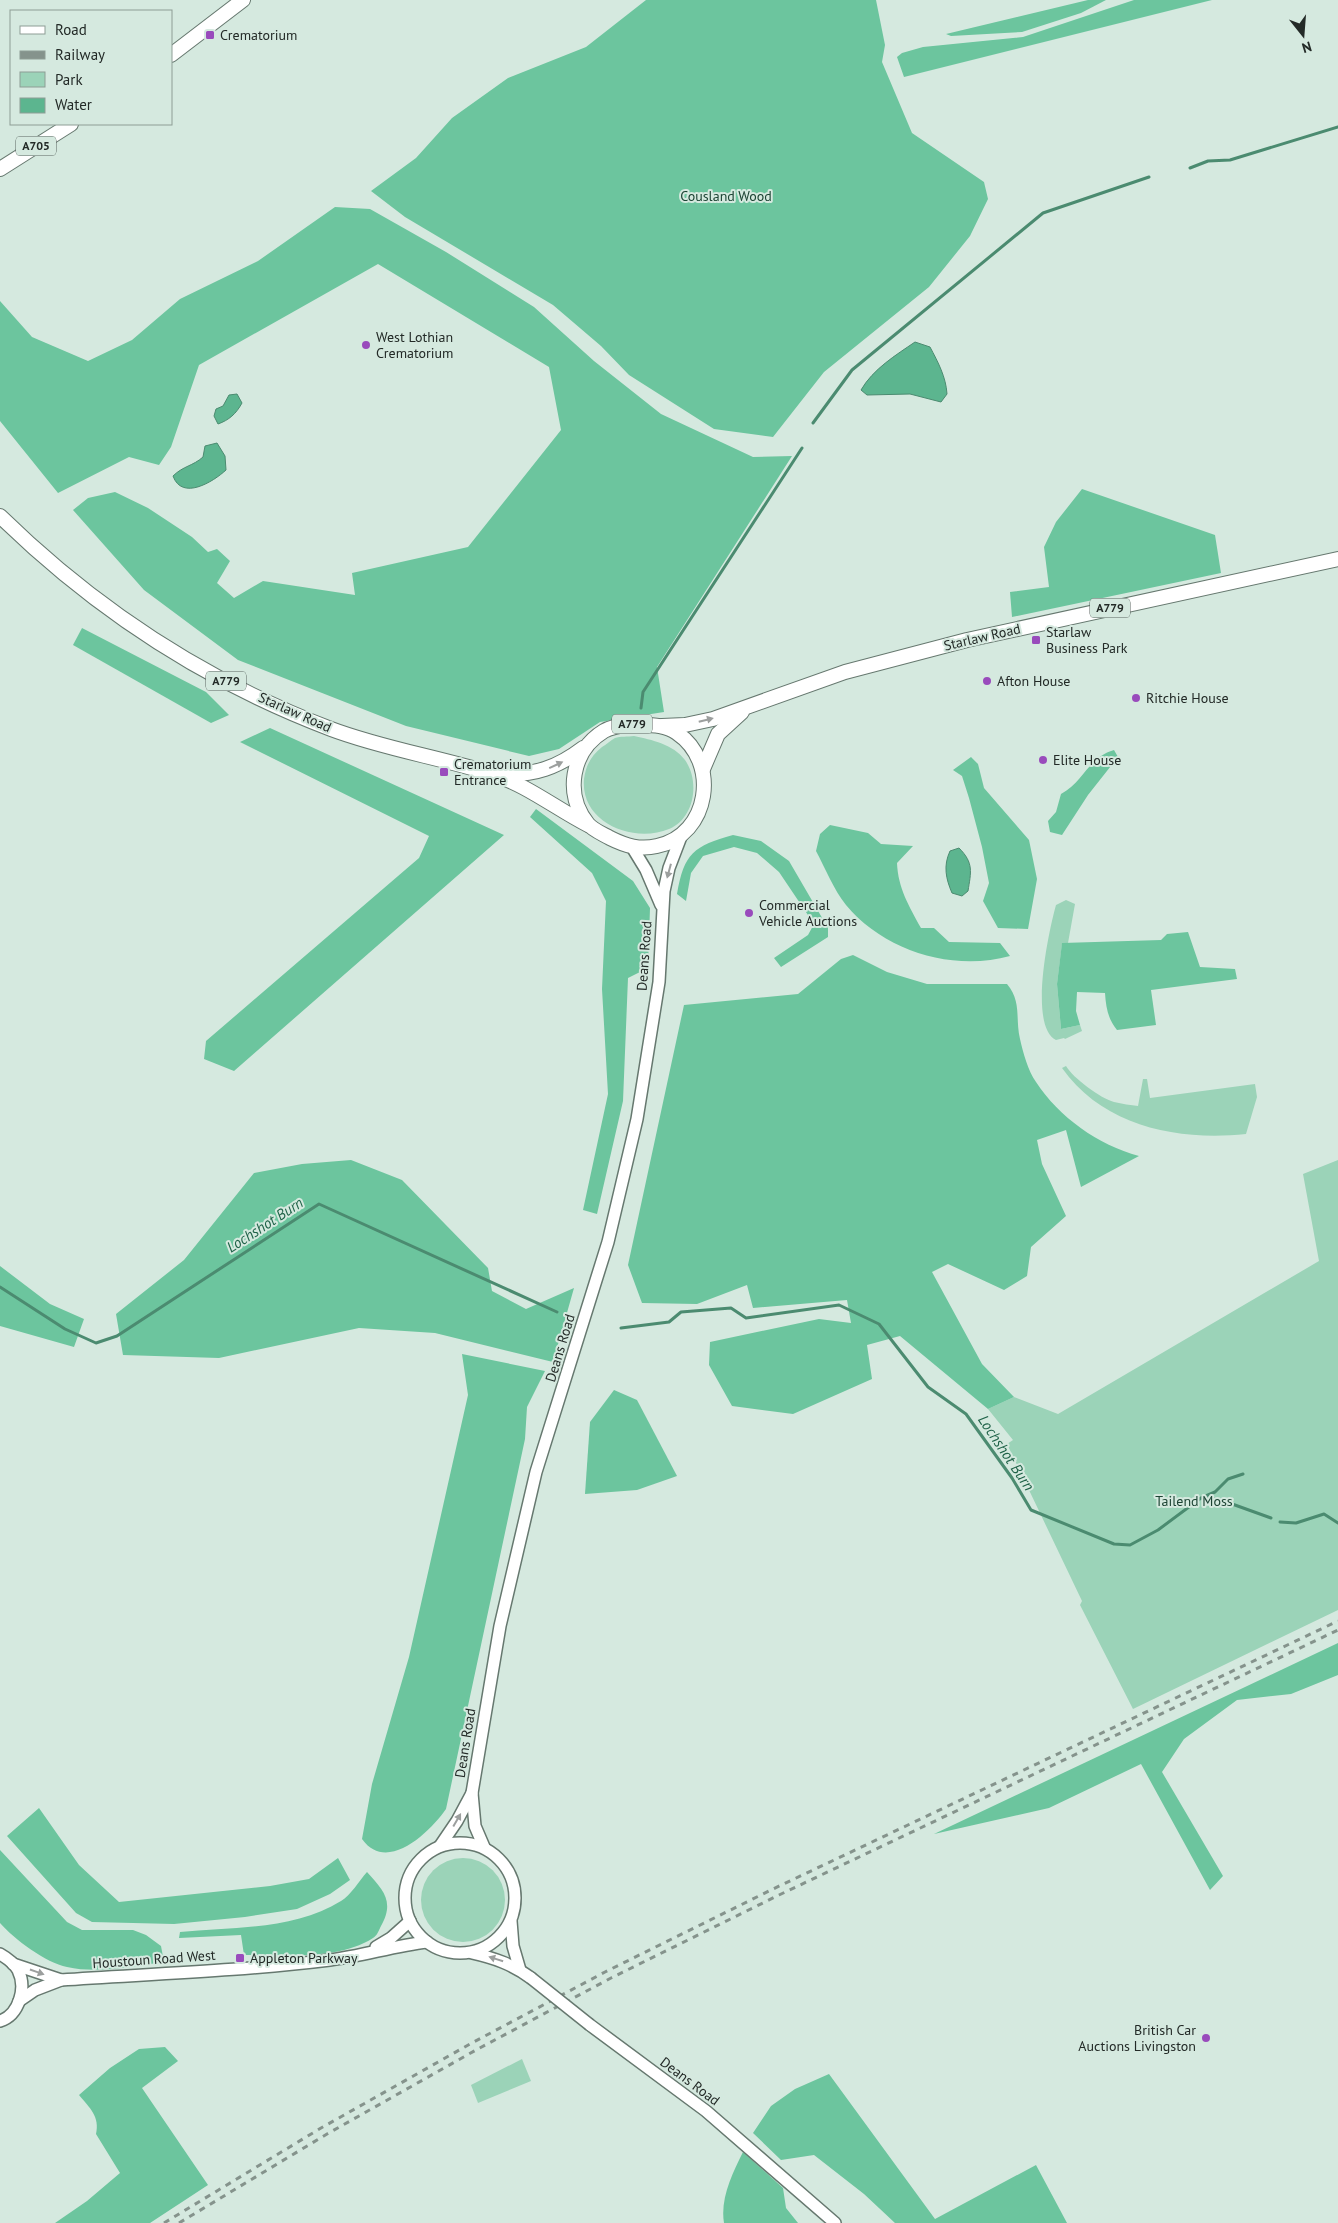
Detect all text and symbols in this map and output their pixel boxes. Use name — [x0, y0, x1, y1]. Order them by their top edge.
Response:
legend — [10, 10, 172, 125]
north arrow — [1278, 10, 1328, 60]
text: Road — [55, 20, 87, 39]
place label: Crematorium — [220, 26, 297, 44]
marker: Crematorium — [204, 29, 216, 41]
text: N — [1300, 37, 1314, 57]
text: Railway — [55, 45, 105, 64]
text: Park — [55, 70, 83, 89]
text: Water — [55, 95, 92, 114]
road number: A705 — [16, 136, 56, 156]
park label: Cousland Wood — [680, 187, 772, 205]
place label: West Lothian Crematorium — [376, 328, 453, 362]
marker: West Lothian Crematorium — [360, 339, 372, 351]
road number: A779 — [1090, 598, 1130, 618]
street label: Starlaw Road — [942, 619, 1022, 655]
place label: Starlaw Business Park — [1046, 623, 1128, 657]
marker: Starlaw Business Park — [1030, 634, 1042, 646]
road number: A779 — [206, 671, 246, 690]
place label: Afton House — [997, 672, 1070, 690]
marker: Afton House — [981, 675, 993, 687]
street label: Starlaw Road — [256, 688, 334, 736]
place label: Ritchie House — [1146, 689, 1229, 707]
marker: Ritchie House — [1130, 692, 1142, 704]
road number: A779 — [612, 714, 652, 734]
one-way arrow — [699, 716, 714, 724]
place label: Elite House — [1053, 751, 1121, 769]
marker: Elite House — [1037, 754, 1049, 766]
place label: Crematorium Entrance — [454, 755, 531, 789]
one-way arrow — [548, 761, 563, 769]
marker: Crematorium Entrance — [438, 766, 450, 778]
one-way arrow — [664, 863, 672, 878]
place label: Commercial Vehicle Auctions — [758, 896, 857, 930]
marker: Commercial Vehicle Auctions — [743, 907, 755, 919]
street label: Deans Road — [633, 920, 655, 992]
water label: Lochshot Burn — [223, 1193, 307, 1256]
street label: Deans Road — [541, 1312, 579, 1384]
water label: Lochshot Burn — [974, 1411, 1039, 1494]
park label: Tailend Moss — [1155, 1492, 1233, 1510]
street label: Deans Road — [451, 1707, 479, 1779]
one-way arrow — [453, 1814, 462, 1827]
street label: Houstoun Road West — [92, 1946, 216, 1972]
place label: Appleton Parkway — [250, 1949, 358, 1967]
marker: Appleton Parkway — [234, 1952, 246, 1964]
one-way arrow — [488, 1955, 503, 1963]
one-way arrow — [30, 1969, 45, 1977]
place label: British Car Auctions Livingston — [1078, 2021, 1196, 2055]
marker: British Car Auctions Livingston — [1200, 2032, 1212, 2044]
street label: Deans Road — [657, 2053, 723, 2109]

